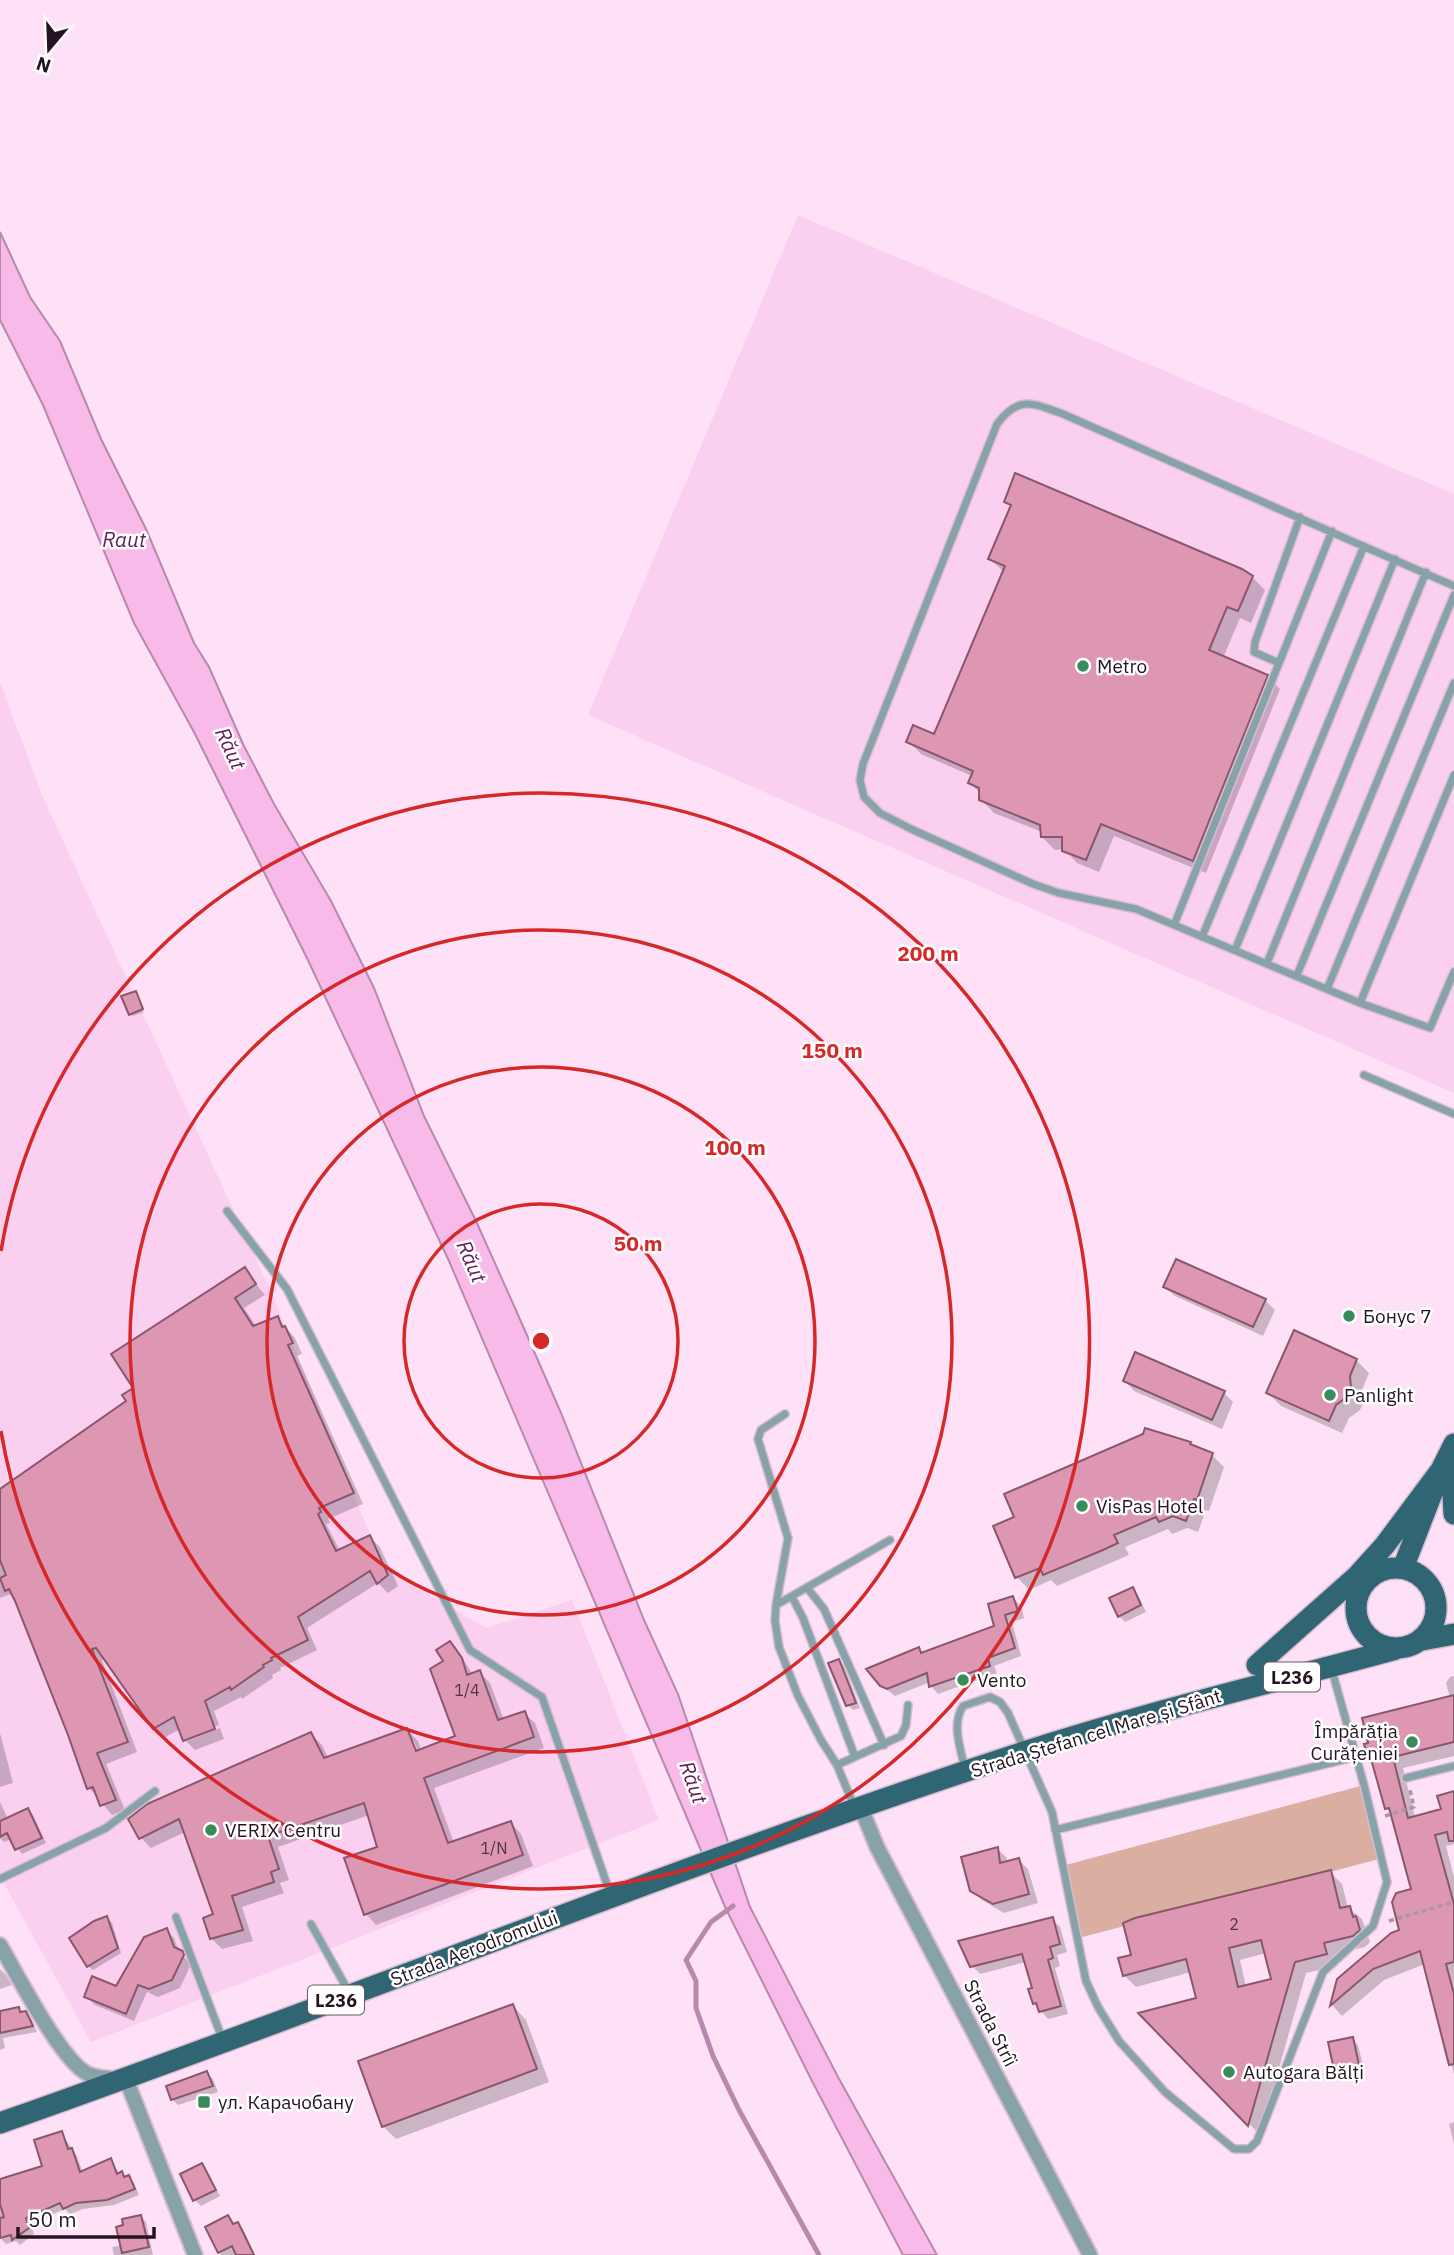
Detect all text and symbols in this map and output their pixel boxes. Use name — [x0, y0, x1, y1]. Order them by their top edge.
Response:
north arrow — [14, 14, 84, 84]
text: N — [33, 51, 54, 79]
water label: Raut — [102, 525, 147, 553]
place label: Metro — [1097, 654, 1147, 678]
marker: Metro — [1075, 658, 1091, 674]
water label: Răut — [209, 722, 253, 775]
text: 200 m — [897, 939, 959, 967]
text: 150 m — [801, 1036, 863, 1064]
text: 100 m — [704, 1133, 766, 1161]
text: 50 m — [614, 1229, 662, 1257]
water label: Răut — [450, 1236, 494, 1288]
place label: Бонус 7 — [1363, 1304, 1432, 1328]
marker: Бонус 7 — [1341, 1308, 1357, 1324]
centre of rings — [529, 1329, 553, 1353]
place label: Panlight — [1344, 1383, 1414, 1407]
marker: Panlight — [1322, 1387, 1338, 1403]
place label: VisPas Hotel — [1096, 1494, 1203, 1518]
marker: VisPas Hotel — [1074, 1498, 1090, 1514]
road number: L236 — [1264, 1662, 1320, 1692]
place label: Vento — [977, 1668, 1026, 1692]
marker: Vento — [955, 1672, 971, 1688]
house number: 1/4 — [454, 1680, 480, 1700]
street label: Strada Ștefan cel Mare și Sfânt — [968, 1683, 1224, 1783]
place label: Împărăția Curățeniei — [1311, 1719, 1398, 1765]
marker: Împărăția Curățeniei — [1404, 1734, 1420, 1750]
water label: Răut — [673, 1757, 715, 1808]
place label: VERIX Centru — [225, 1818, 341, 1842]
marker: VERIX Centru — [203, 1822, 219, 1838]
house number: 1/N — [480, 1838, 508, 1858]
street label: Strada Aerodromului — [387, 1905, 561, 1991]
house number: 2 — [1229, 1914, 1239, 1934]
street label: Strada Strîi — [959, 1975, 1023, 2071]
road number: L236 — [308, 1986, 364, 2014]
place label: Autogara Bălți — [1243, 2060, 1364, 2084]
marker: Autogara Bălți — [1221, 2064, 1237, 2080]
place label: ул. Карачобану — [218, 2090, 354, 2114]
marker: ул. Карачобану — [196, 2094, 212, 2110]
scale bar — [18, 2196, 154, 2240]
text: 50 m — [28, 2205, 77, 2233]

